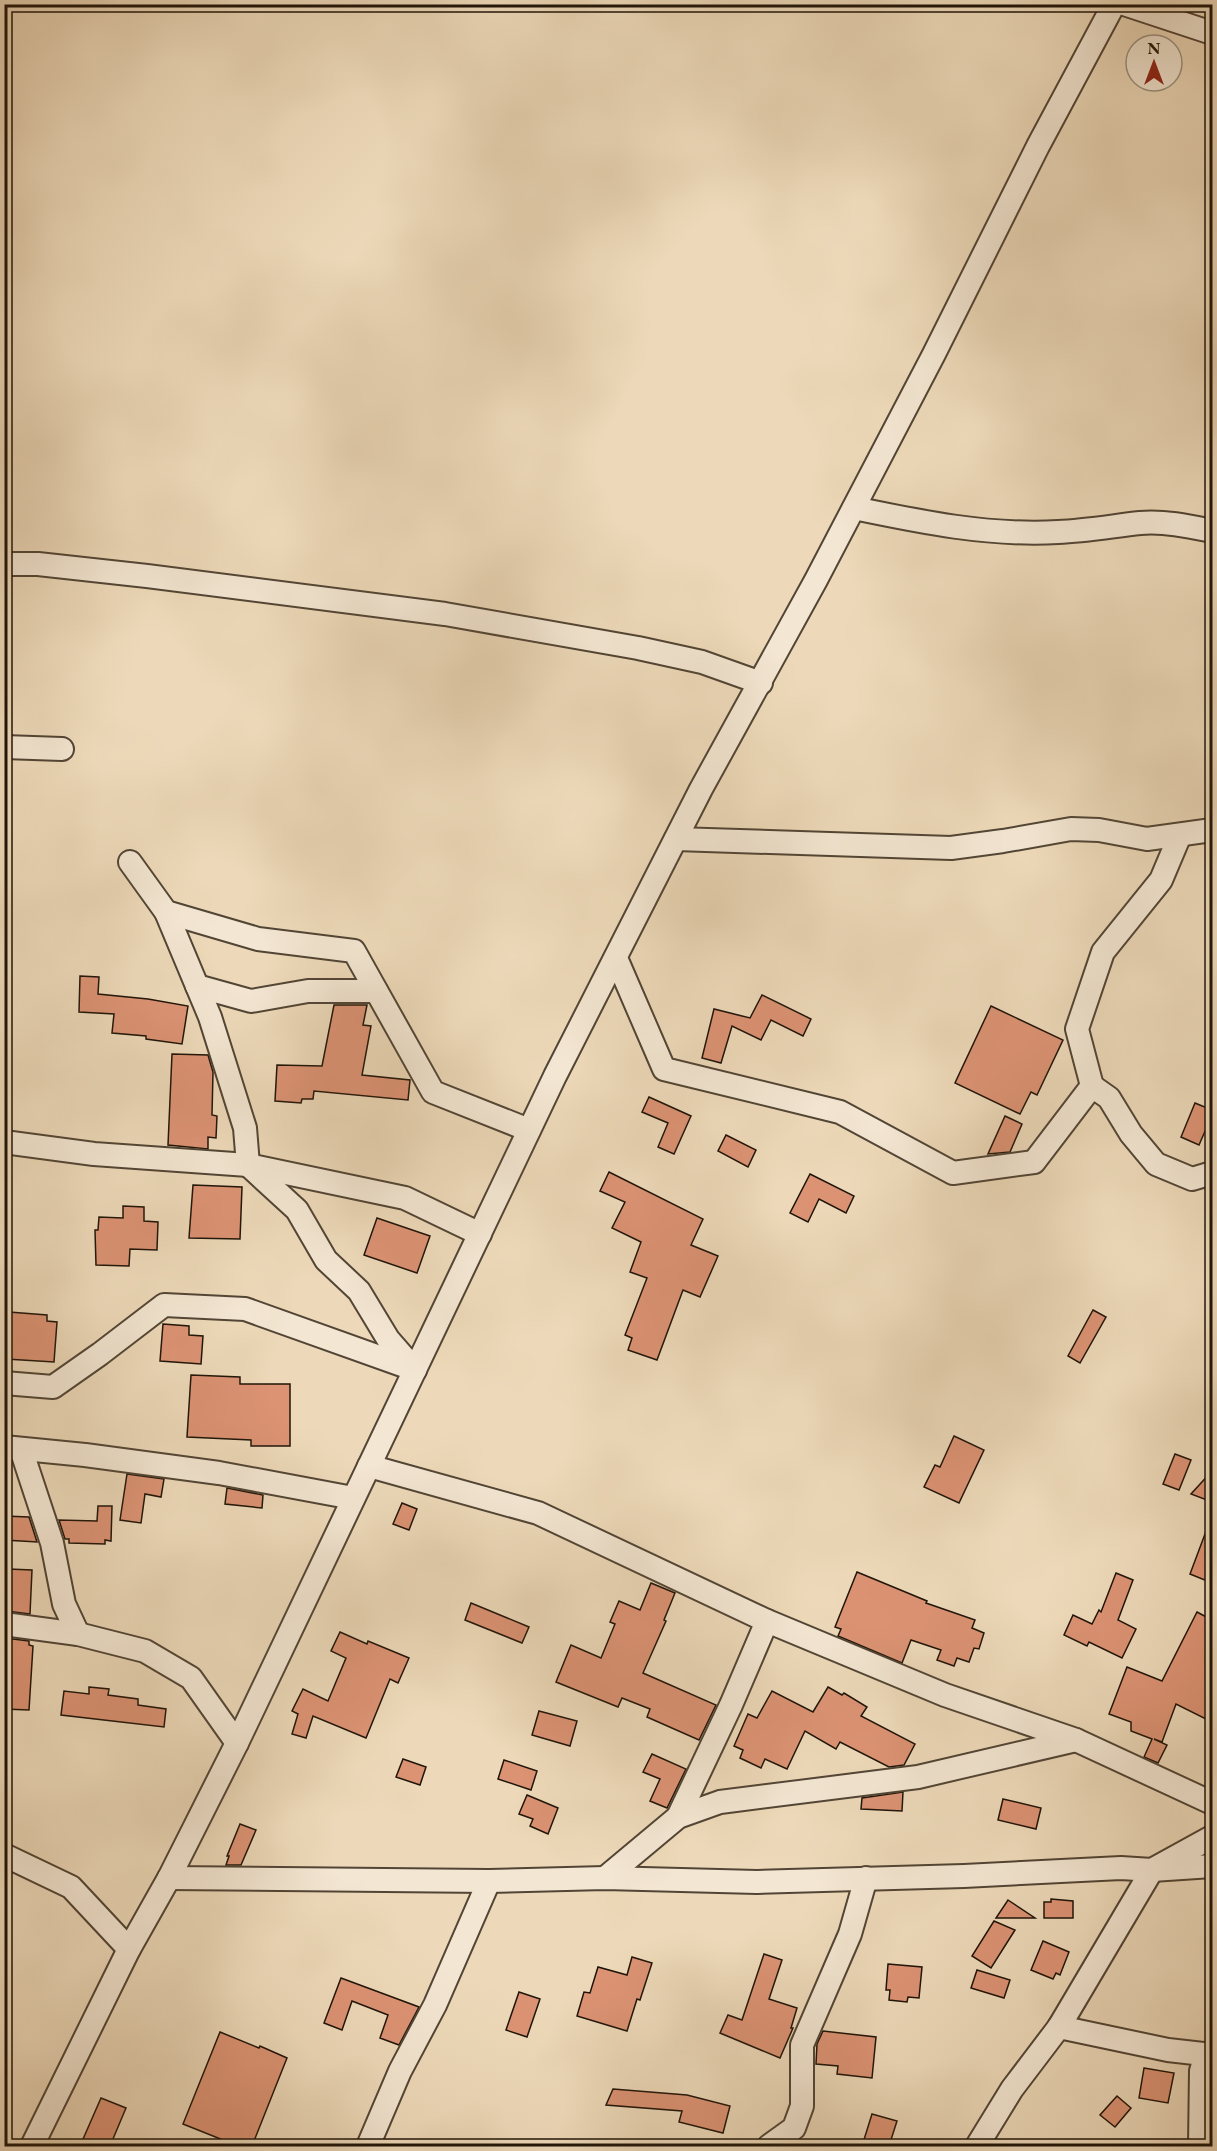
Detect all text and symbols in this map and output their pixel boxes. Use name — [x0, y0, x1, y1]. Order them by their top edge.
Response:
north arrow — [1124, 33, 1184, 93]
text: N — [1148, 38, 1161, 59]

